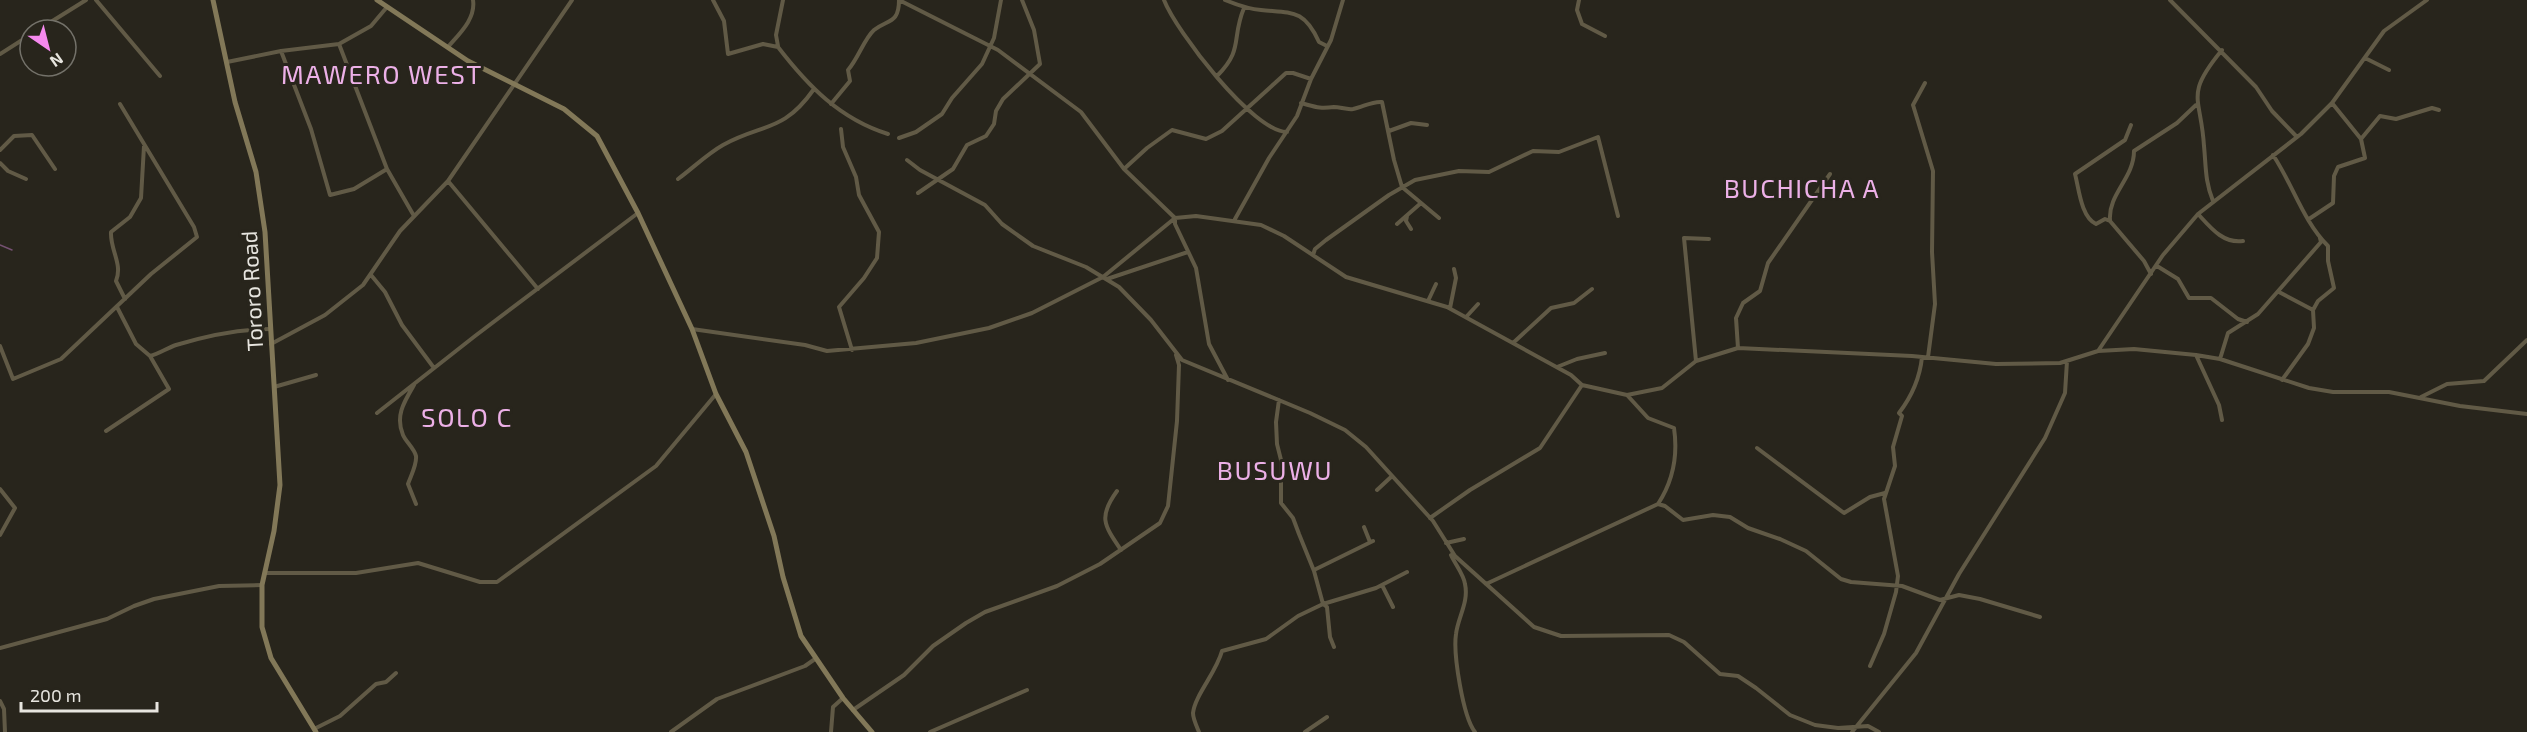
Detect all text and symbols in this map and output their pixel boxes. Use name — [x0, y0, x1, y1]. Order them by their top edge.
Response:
north arrow — [18, 18, 78, 78]
text: N — [47, 50, 67, 72]
district label: MAWERO WEST — [281, 58, 483, 89]
district label: BUCHICHA A — [1724, 172, 1880, 203]
street label: Tororo Road — [235, 230, 267, 352]
district label: SOLO C — [421, 401, 513, 432]
district label: BUSUWU — [1217, 454, 1333, 485]
scale bar — [21, 675, 158, 713]
text: 200 m — [30, 684, 82, 706]

